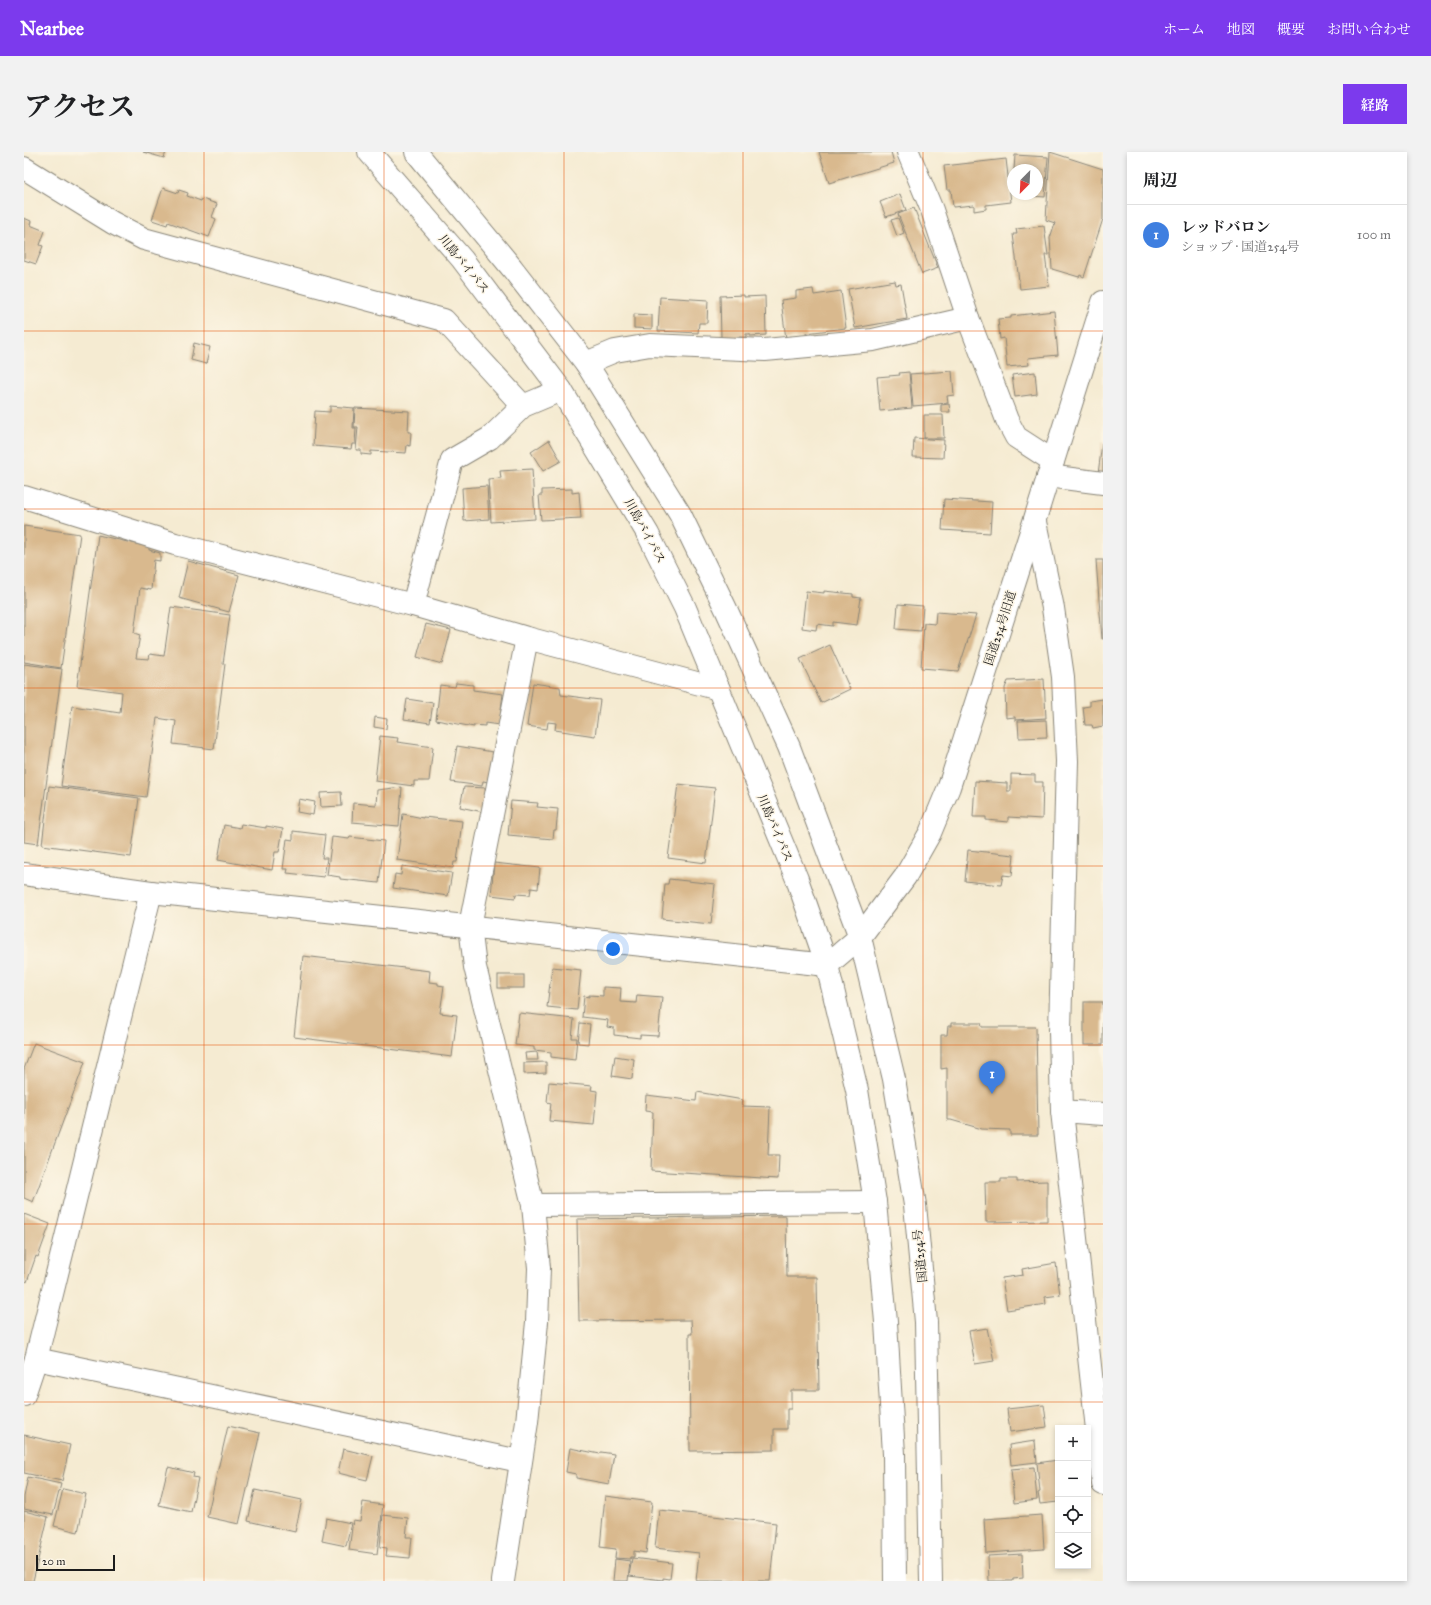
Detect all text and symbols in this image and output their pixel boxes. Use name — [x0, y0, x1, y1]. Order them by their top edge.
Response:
text: Nearbee — [20, 17, 84, 40]
text: ホーム — [1163, 21, 1205, 38]
text: 地図 — [1227, 21, 1255, 38]
text: 概要 — [1277, 21, 1305, 38]
text: お問い合わせ — [1327, 21, 1411, 38]
button: 経路 — [1343, 84, 1407, 124]
text: アクセス — [24, 89, 135, 124]
north arrow — [1007, 164, 1043, 200]
text: 周辺 — [1143, 170, 1177, 191]
text: レッドバロン — [1181, 218, 1271, 236]
text: 1 — [1153, 227, 1159, 243]
text: 100 m — [1357, 227, 1391, 243]
street label: 川島バイパス — [436, 232, 492, 296]
text: ショップ · 国道254号 — [1181, 239, 1299, 255]
street label: 川島バイパス — [621, 496, 669, 566]
street label: 国道254号旧道 — [981, 589, 1019, 667]
street label: 川島バイパス — [755, 792, 795, 864]
your location — [603, 939, 623, 959]
pin: 1 — [979, 1061, 1005, 1094]
street label: 国道254号 — [910, 1229, 930, 1283]
map controls — [1055, 1425, 1091, 1569]
button: + — [1055, 1425, 1091, 1461]
button: − — [1055, 1461, 1091, 1497]
button: locate — [1055, 1497, 1091, 1533]
button: layers — [1055, 1533, 1091, 1569]
scale bar — [36, 1553, 115, 1572]
text: 20 m — [42, 1555, 65, 1568]

